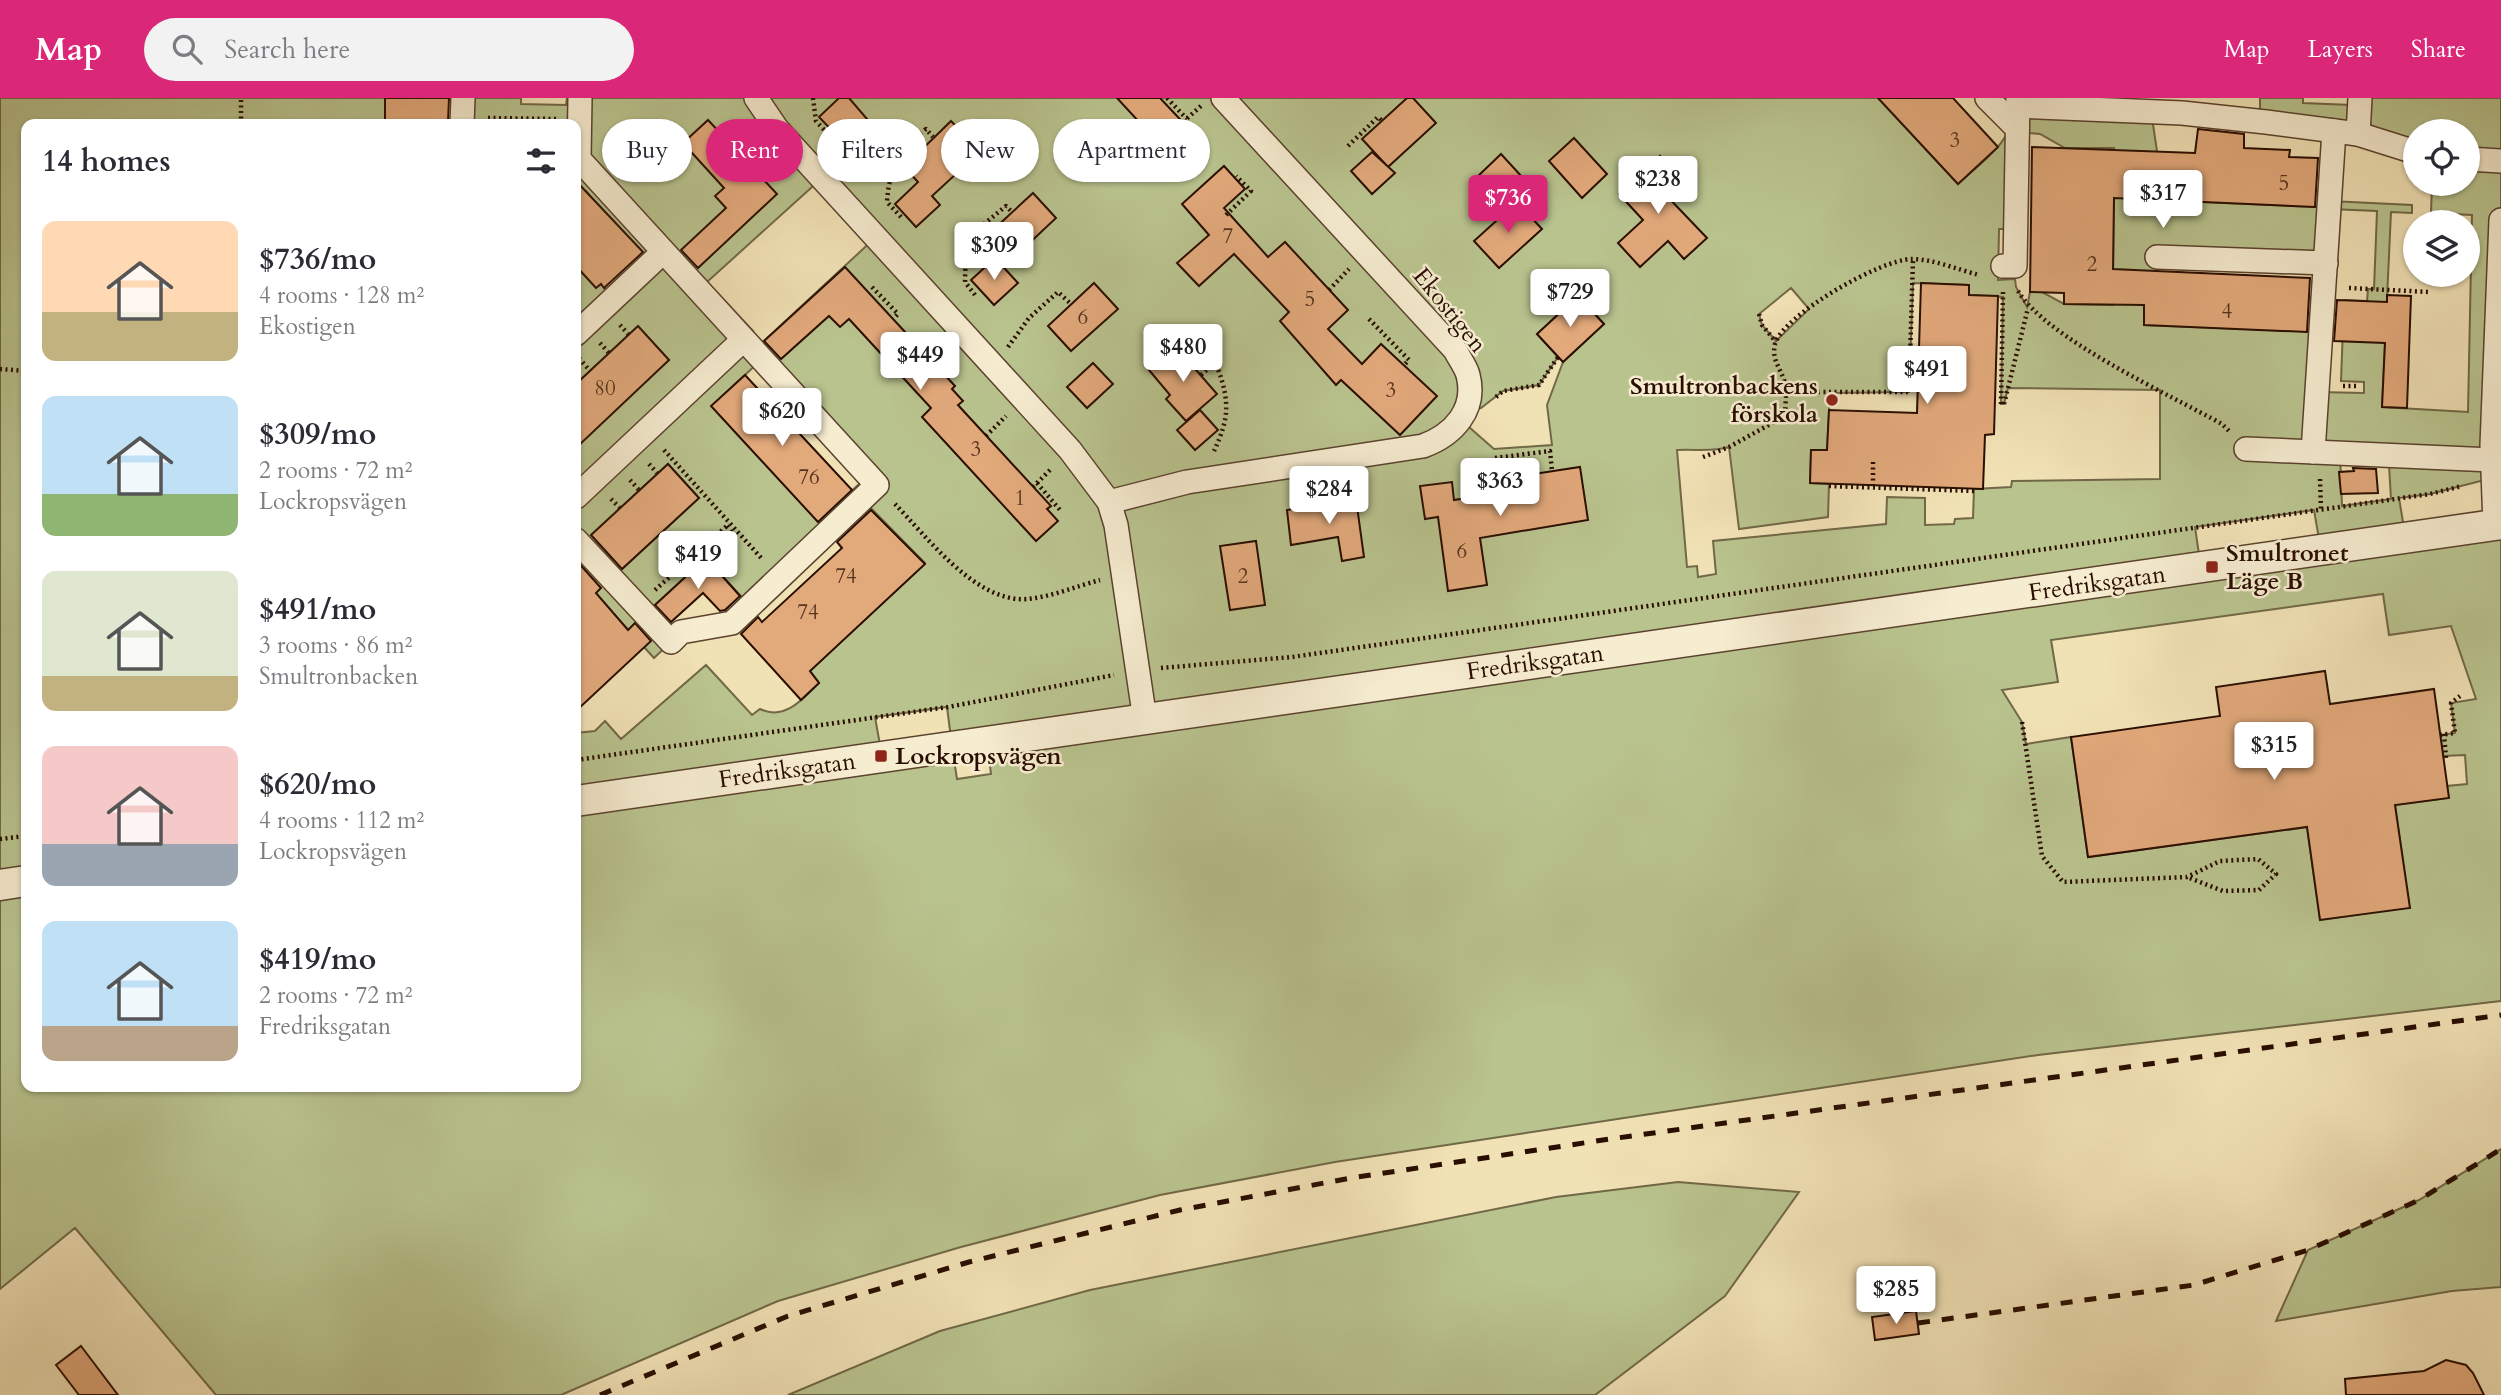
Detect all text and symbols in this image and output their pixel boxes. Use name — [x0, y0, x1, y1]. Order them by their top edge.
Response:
search box — [144, 18, 634, 81]
text: Map — [35, 27, 102, 72]
icon: search — [168, 30, 206, 68]
text: Search here — [224, 32, 350, 67]
text: Map — [2224, 33, 2270, 66]
text: Layers — [2308, 33, 2373, 66]
text: Share — [2411, 33, 2466, 66]
chip: Buy — [602, 119, 692, 182]
chip: Rent — [706, 119, 803, 182]
chip: Filters — [817, 119, 927, 182]
chip: New — [941, 119, 1039, 182]
chip: Apartment — [1053, 119, 1210, 182]
map controls — [2403, 119, 2480, 287]
button: locate — [2403, 119, 2480, 196]
house number: 3 — [1950, 126, 1960, 155]
text: 14 homes — [42, 141, 171, 182]
icon: filters — [522, 142, 560, 180]
pin: $238 — [1617, 156, 1699, 216]
text: $238 — [1634, 163, 1682, 194]
house number: 5 — [2279, 169, 2289, 198]
pin: $317 — [2122, 170, 2204, 230]
pin: $736 — [1467, 176, 1549, 235]
text: $317 — [2139, 177, 2187, 208]
text: $736 — [1484, 182, 1532, 213]
button: layers — [2403, 210, 2480, 287]
pin: $309 — [953, 222, 1035, 282]
house number: 7 — [1223, 222, 1234, 251]
text: $309 — [970, 229, 1018, 260]
text: $736/mo — [259, 239, 376, 280]
icon: home — [98, 249, 182, 333]
house number: 2 — [2087, 250, 2098, 279]
street label: Ekostigen — [1405, 261, 1494, 360]
pin: $729 — [1529, 270, 1611, 329]
text: $729 — [1546, 276, 1594, 307]
text: 4 rooms · 128 m² — [259, 280, 424, 311]
house number: 5 — [1305, 285, 1315, 314]
house number: 4 — [2222, 297, 2233, 326]
house number: 6 — [1078, 303, 1088, 332]
text: Ekostigen — [259, 311, 356, 342]
pin: $480 — [1142, 324, 1224, 384]
text: $480 — [1159, 331, 1207, 362]
pin: $449 — [879, 332, 961, 392]
text: $449 — [896, 339, 944, 370]
pin: $491 — [1886, 346, 1968, 406]
text: $491 — [1903, 353, 1951, 384]
place label: Smultronbackens förskola — [1630, 370, 1818, 431]
house number: 80 — [594, 374, 616, 403]
house number: 3 — [1386, 376, 1396, 405]
pin: $620 — [741, 388, 823, 448]
marker: Smultronbackens förskola — [1824, 392, 1840, 408]
text: $620 — [758, 395, 806, 426]
text: $309/mo — [259, 414, 376, 455]
icon: home — [98, 424, 182, 508]
house number: 3 — [971, 435, 981, 464]
text: 2 rooms · 72 m² — [259, 455, 412, 486]
pin: $363 — [1459, 458, 1541, 518]
house number: 76 — [798, 463, 820, 492]
text: $363 — [1476, 465, 1524, 496]
pin: $284 — [1288, 466, 1370, 526]
text: $284 — [1305, 473, 1353, 504]
house number: 1 — [1015, 484, 1025, 513]
text: Lockropsvägen — [259, 486, 407, 517]
pin: $419 — [657, 532, 739, 591]
house number: 6 — [1457, 537, 1467, 566]
place label: Smultronet Läge B — [2226, 537, 2349, 598]
text: $419 — [674, 538, 722, 569]
street label: Fredriksgatan — [2026, 558, 2168, 609]
marker: Smultronet Läge B — [2204, 559, 2220, 575]
house number: 74 — [835, 562, 857, 591]
house number: 2 — [1238, 562, 1249, 591]
text: $491/mo — [259, 589, 376, 630]
house number: 74 — [797, 598, 819, 627]
icon: home — [98, 599, 182, 683]
text: 3 rooms · 86 m² — [259, 630, 412, 661]
street label: Fredriksgatan — [1464, 637, 1606, 688]
text: Smultronbacken — [259, 661, 418, 692]
pin: $315 — [2233, 722, 2315, 782]
text: $315 — [2250, 729, 2298, 760]
place label: Lockropsvägen — [895, 740, 1062, 773]
street label: Fredriksgatan — [716, 745, 858, 796]
marker: Lockropsvägen — [873, 748, 889, 764]
text: $620/mo — [259, 764, 376, 805]
icon: home — [98, 774, 182, 858]
text: 4 rooms · 112 m² — [259, 805, 424, 836]
text: Lockropsvägen — [259, 836, 407, 867]
text: $419/mo — [259, 939, 376, 980]
icon: home — [98, 949, 182, 1033]
text: 2 rooms · 72 m² — [259, 980, 412, 1011]
text: Fredriksgatan — [259, 1011, 391, 1042]
pin: $285 — [1855, 1266, 1937, 1326]
text: $285 — [1872, 1273, 1920, 1304]

